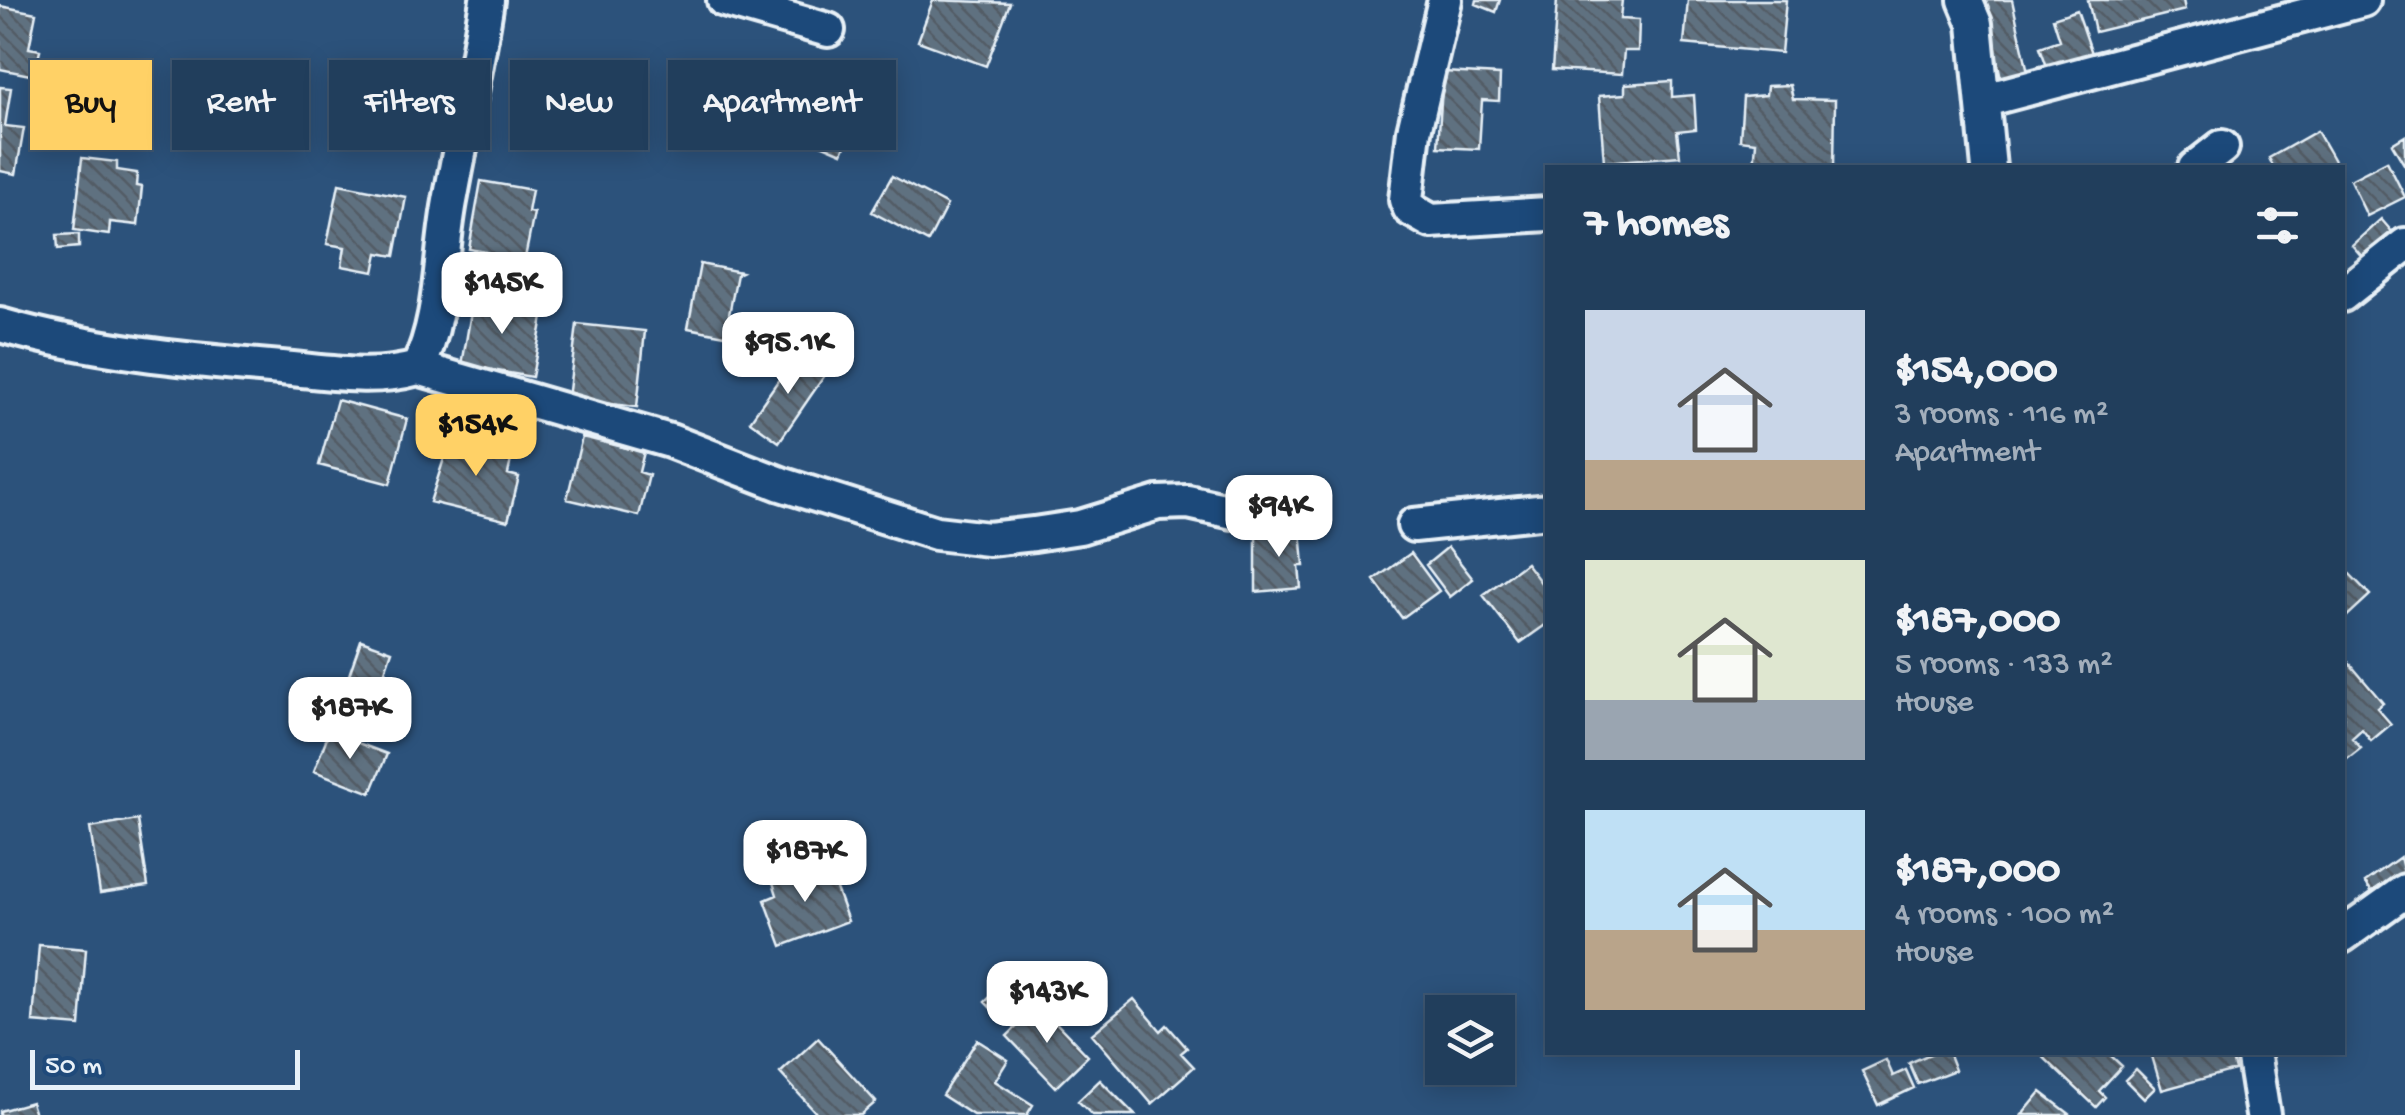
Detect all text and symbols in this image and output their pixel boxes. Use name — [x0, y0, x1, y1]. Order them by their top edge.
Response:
chip: Buy — [30, 60, 152, 150]
chip: Rent — [172, 60, 309, 150]
chip: Filters — [329, 60, 490, 150]
chip: New — [510, 60, 648, 150]
chip: Apartment — [668, 60, 896, 150]
icon: filters — [2250, 198, 2305, 253]
text: 7 homes — [1585, 201, 1728, 250]
pin: $145K — [432, 252, 572, 337]
text: $145K — [464, 265, 540, 303]
pin: $95.1K — [707, 312, 869, 397]
text: $95.1K — [744, 325, 832, 363]
text: $154,000 — [1895, 348, 2058, 397]
icon: home — [1665, 350, 1785, 470]
pin: $154K — [406, 394, 546, 479]
text: 3 rooms · 116 m² — [1895, 397, 2108, 435]
text: $154K — [438, 407, 514, 445]
text: Apartment — [1895, 435, 2039, 473]
pin: $94K — [1220, 475, 1338, 560]
text: $94K — [1247, 488, 1311, 526]
text: $187,000 — [1895, 598, 2060, 647]
icon: home — [1665, 600, 1785, 720]
text: 5 rooms · 133 m² — [1895, 647, 2113, 685]
pin: $187K — [280, 677, 420, 762]
text: House — [1895, 685, 1973, 723]
text: $187K — [310, 690, 390, 728]
pin: $187K — [735, 820, 875, 905]
text: $187K — [765, 833, 845, 871]
text: $187,000 — [1895, 848, 2060, 897]
icon: home — [1665, 850, 1785, 970]
text: 4 rooms · 100 m² — [1895, 897, 2114, 935]
text: House — [1895, 935, 1973, 973]
pin: $143K — [977, 961, 1117, 1046]
text: $143K — [1009, 974, 1085, 1012]
map controls — [1425, 995, 1515, 1085]
button: layers — [1425, 995, 1515, 1085]
scale bar — [30, 1045, 300, 1090]
text: 50 m — [45, 1051, 102, 1084]

